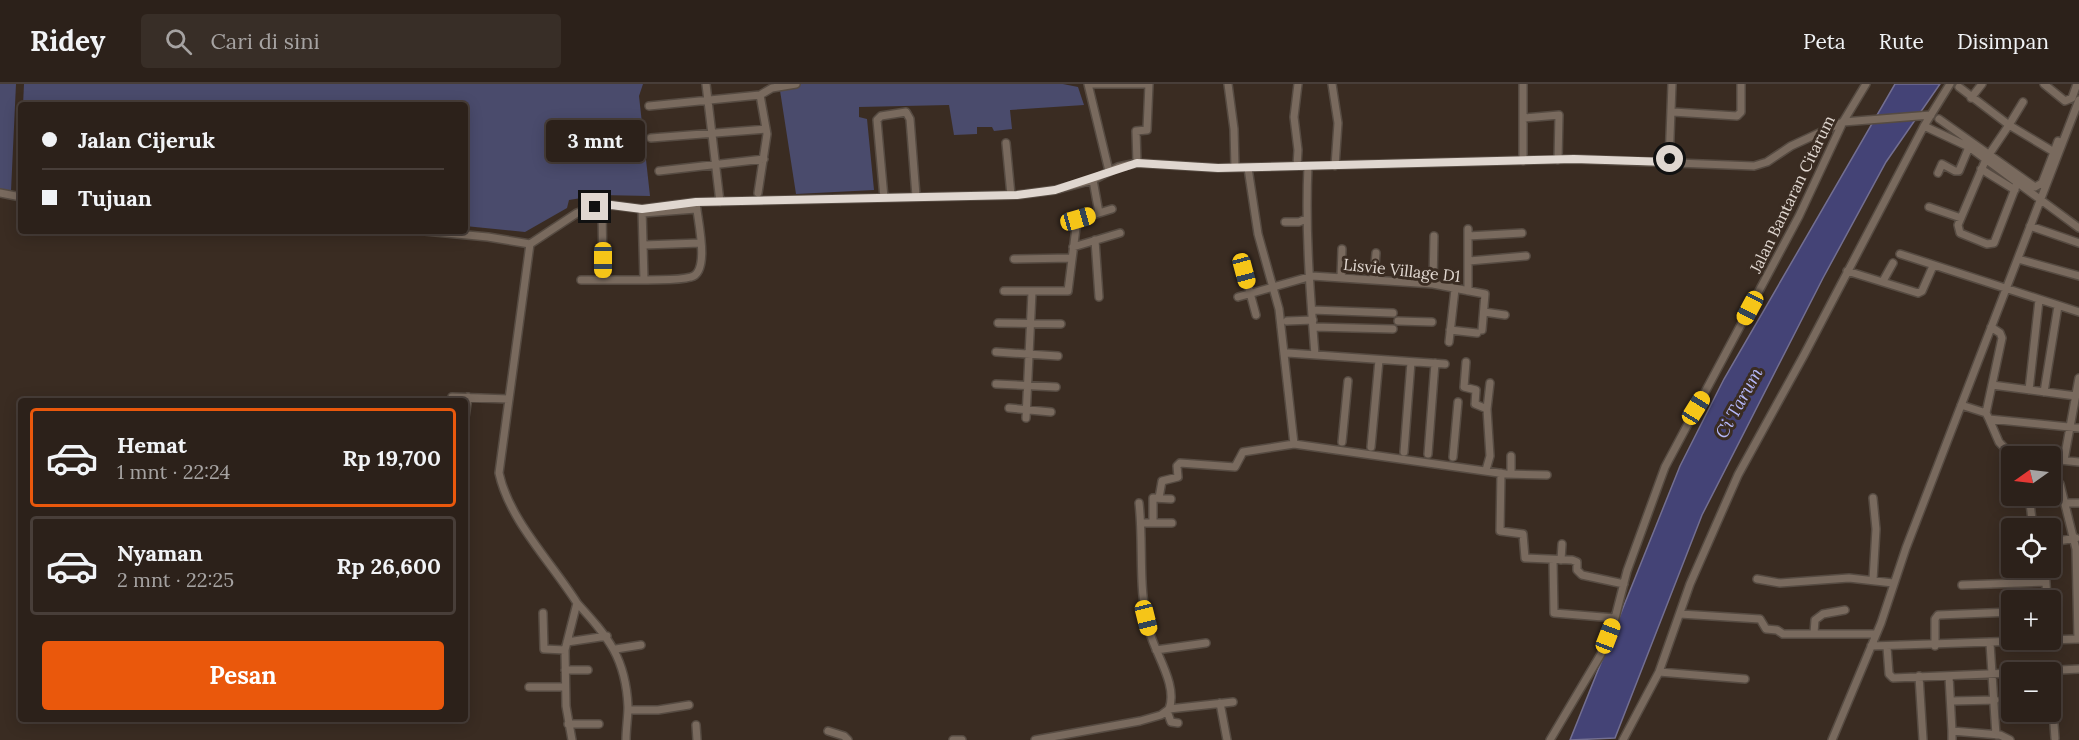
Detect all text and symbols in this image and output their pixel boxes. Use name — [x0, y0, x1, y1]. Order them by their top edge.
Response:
search box — [141, 14, 561, 68]
text: Ridey — [30, 23, 105, 59]
icon: search — [162, 25, 195, 58]
text: Cari di sini — [210, 27, 320, 55]
text: Peta — [1803, 28, 1846, 55]
text: Rute — [1879, 28, 1924, 55]
text: Disimpan — [1957, 28, 2049, 55]
street label: Jalan Bantaran Citarum — [1745, 112, 1839, 277]
callout: 3 mnt — [546, 120, 644, 162]
text: Jalan Cijeruk — [78, 126, 215, 154]
text: 3 mnt — [568, 128, 623, 153]
route start — [1656, 145, 1683, 172]
text: Tujuan — [78, 184, 152, 212]
route end — [581, 193, 608, 220]
car — [1058, 205, 1098, 233]
car — [594, 242, 612, 278]
car — [1231, 251, 1257, 291]
street label: Lisvie Village D1 — [1342, 254, 1462, 286]
car — [1734, 288, 1766, 328]
water label: Ci Tarum — [1710, 363, 1768, 442]
car — [1679, 388, 1713, 428]
icon: car — [45, 431, 99, 485]
text: Hemat — [117, 431, 187, 459]
text: Rp 19,700 — [343, 444, 441, 472]
north arrow — [2001, 446, 2061, 506]
map controls — [2001, 446, 2061, 722]
text: 1 mnt · 22:24 — [117, 459, 230, 484]
button: locate — [2001, 518, 2061, 578]
icon: car — [45, 539, 99, 593]
text: Nyaman — [117, 539, 203, 567]
text: Rp 26,600 — [337, 552, 441, 580]
text: 2 mnt · 22:25 — [117, 567, 234, 592]
button: + — [2001, 590, 2061, 650]
car — [1133, 598, 1159, 638]
car — [1593, 616, 1623, 656]
button: Pesan — [42, 641, 444, 710]
button: − — [2001, 662, 2061, 722]

